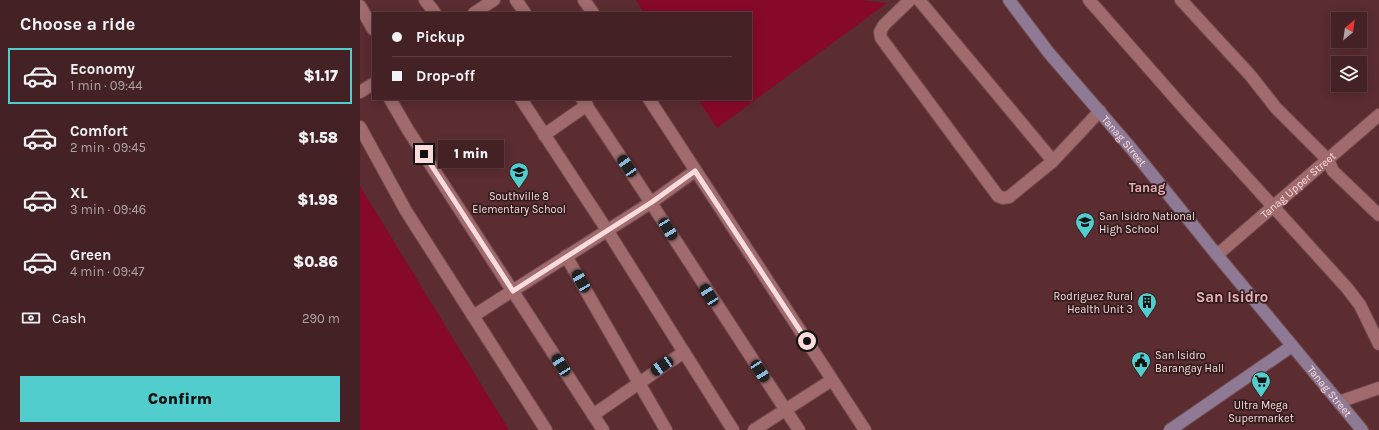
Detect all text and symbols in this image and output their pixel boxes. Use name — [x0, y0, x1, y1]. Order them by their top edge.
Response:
north arrow — [1331, 12, 1367, 48]
map controls — [1331, 12, 1367, 92]
text: Choose a ride — [20, 13, 135, 35]
text: Pickup — [416, 28, 465, 46]
button: layers — [1331, 56, 1367, 92]
icon: car — [22, 58, 58, 94]
text: Economy — [70, 60, 135, 78]
text: $1.17 — [304, 67, 338, 85]
text: Drop-off — [416, 67, 475, 85]
text: 1 min · 09:44 — [70, 78, 143, 93]
street label: Tanag Street — [1099, 113, 1149, 169]
icon: car — [22, 120, 58, 156]
text: Comfort — [70, 122, 128, 140]
text: $1.58 — [298, 129, 338, 147]
text: 2 min · 09:45 — [70, 140, 146, 155]
callout: 1 min — [438, 140, 504, 168]
route end — [415, 145, 433, 163]
text: 1 min — [454, 146, 488, 161]
street label: Tanag Upper Street — [1258, 150, 1338, 221]
car — [615, 153, 639, 179]
school or university icon: Southville 8 Elementary School — [508, 161, 530, 189]
district label: Tanag — [1129, 180, 1166, 195]
icon: car — [22, 182, 58, 218]
text: XL — [70, 184, 88, 202]
place label: Southville 8 Elementary School — [472, 190, 566, 216]
text: $1.98 — [297, 191, 338, 209]
text: 3 min · 09:46 — [70, 202, 146, 217]
place label: San Isidro National High School — [1099, 210, 1195, 236]
school or university icon: San Isidro National High School — [1074, 211, 1096, 239]
car — [657, 216, 679, 242]
icon: car — [22, 244, 58, 280]
text: Green — [70, 246, 111, 264]
text: $0.86 — [293, 253, 338, 271]
text: 4 min · 09:47 — [70, 264, 144, 279]
car — [570, 268, 592, 294]
car — [697, 282, 721, 308]
district label: San Isidro — [1196, 288, 1268, 306]
place label: Rodriguez Rural Health Unit 3 — [1054, 290, 1133, 316]
building icon: Rodriguez Rural Health Unit 3 — [1136, 291, 1158, 319]
icon: cash — [20, 307, 42, 329]
text: Cash — [52, 309, 86, 327]
text: 290 m — [302, 311, 340, 326]
route start — [798, 332, 816, 350]
place label: San Isidro Barangay Hall — [1155, 349, 1224, 375]
public building icon: San Isidro Barangay Hall — [1130, 350, 1152, 378]
car — [549, 352, 573, 378]
car — [649, 354, 675, 378]
car — [748, 358, 772, 384]
street label: Tanag Street — [1305, 363, 1354, 420]
supermarket icon: Ultra Mega Supermarket — [1250, 370, 1272, 398]
button: Confirm — [20, 376, 340, 422]
place label: Ultra Mega Supermarket — [1228, 399, 1294, 425]

